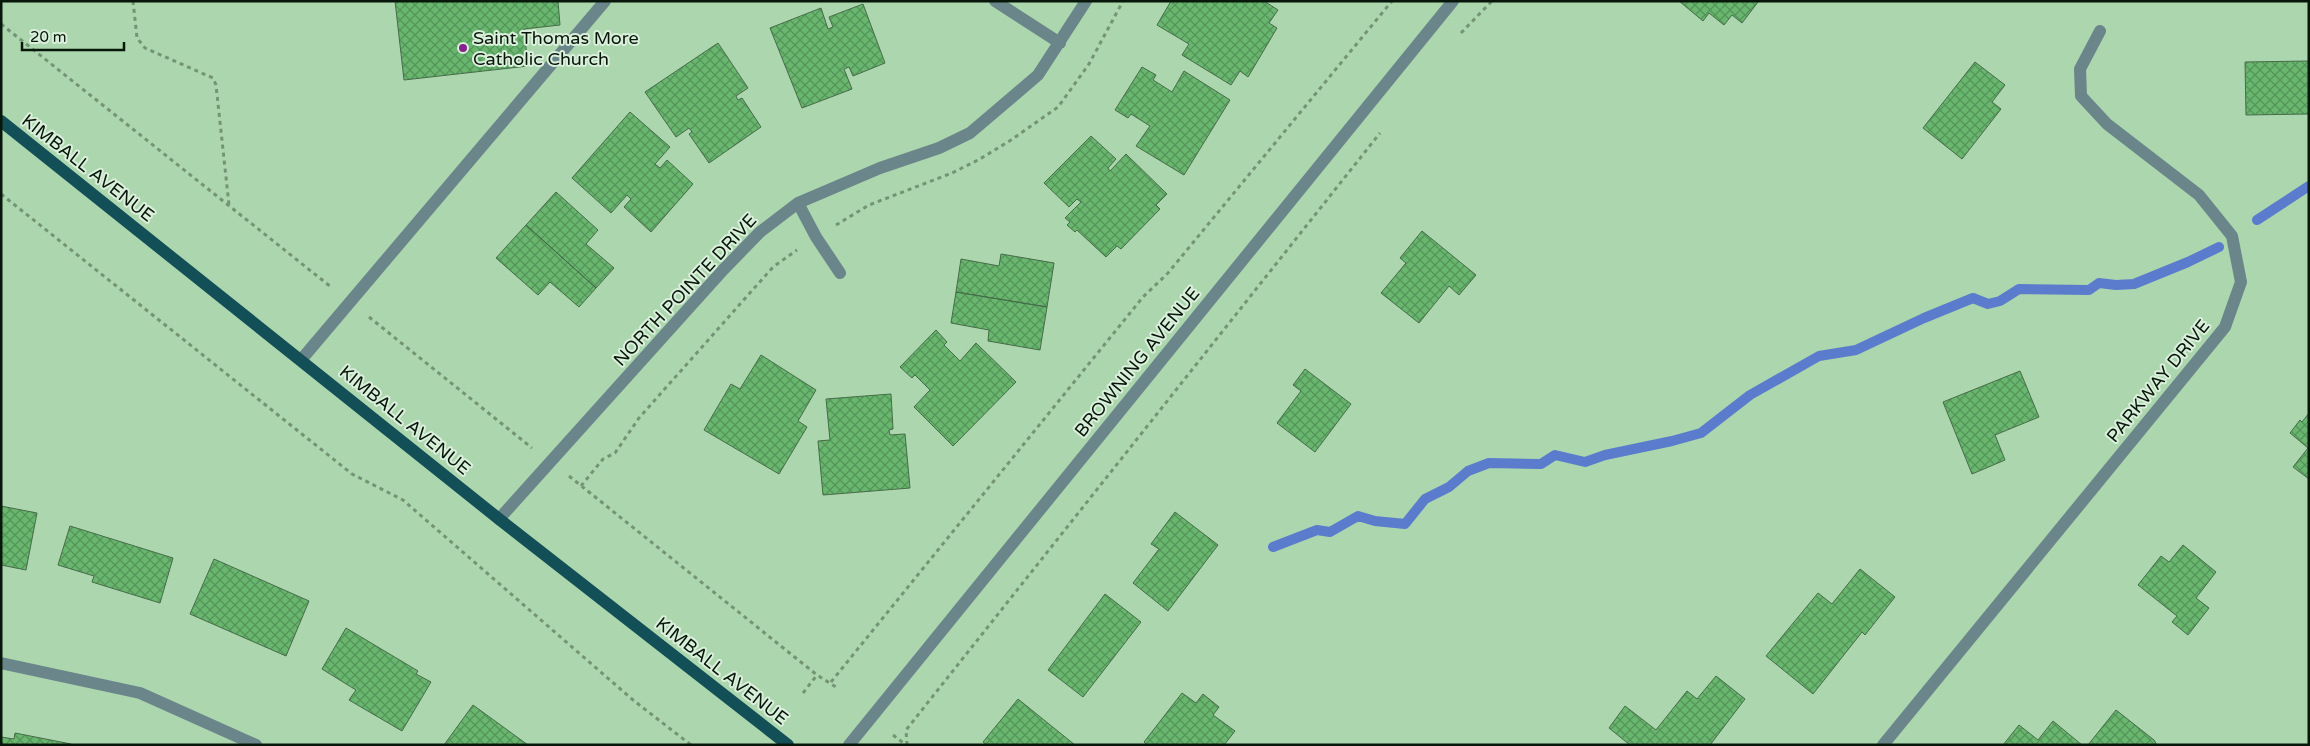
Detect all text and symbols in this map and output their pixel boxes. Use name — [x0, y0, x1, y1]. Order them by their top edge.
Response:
scale bar — [22, 20, 125, 52]
place label: Saint Thomas More Catholic Church — [473, 27, 639, 70]
text: 20 m — [30, 28, 67, 46]
marker: Saint Thomas More Catholic Church — [457, 42, 469, 54]
street label: KIMBALL AVENUE — [17, 109, 159, 227]
street label: NORTH POINTE DRIVE — [609, 209, 761, 371]
street label: BROWNING AVENUE — [1070, 283, 1204, 441]
street label: PARKWAY DRIVE — [2102, 315, 2214, 447]
street label: KIMBALL AVENUE — [335, 360, 475, 480]
street label: KIMBALL AVENUE — [651, 612, 793, 730]

